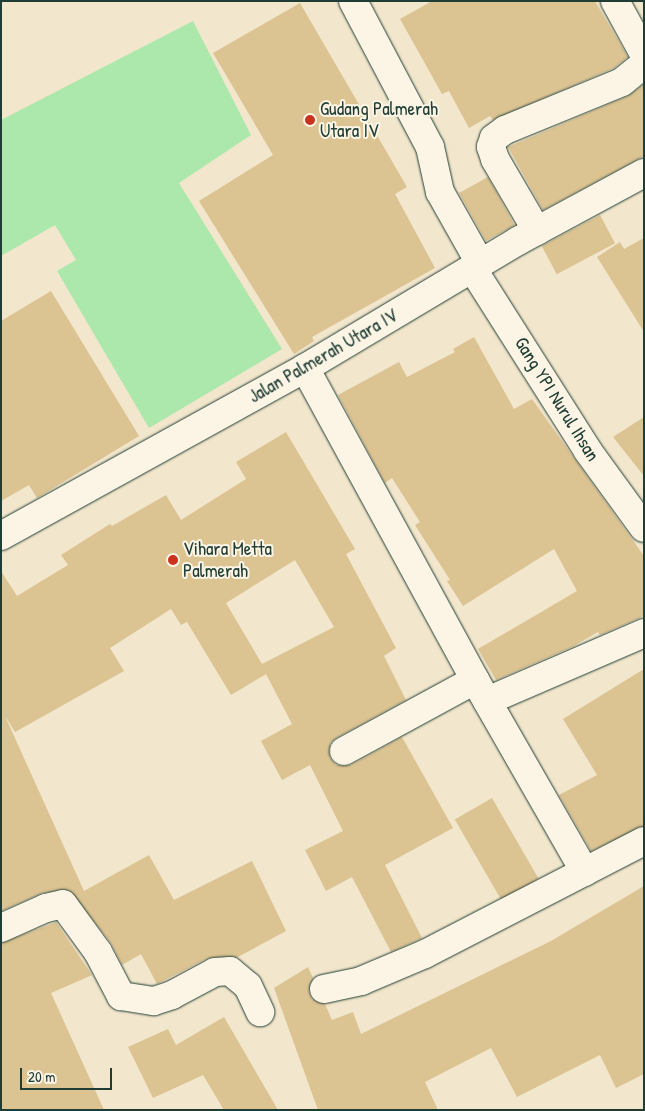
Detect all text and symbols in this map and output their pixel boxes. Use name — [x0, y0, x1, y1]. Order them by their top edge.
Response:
place label: Gudang Palmerah Utara IV — [320, 98, 438, 142]
marker: Gudang Palmerah Utara IV — [304, 114, 316, 126]
street label: Jalan Palmerah Utara IV — [245, 304, 401, 408]
street label: Gang YPI Nurul Ihsan — [510, 333, 604, 465]
place label: Vihara Metta Palmerah — [183, 538, 272, 582]
marker: Vihara Metta Palmerah — [167, 554, 179, 566]
scale bar — [22, 1058, 115, 1090]
text: 20 m — [28, 1066, 55, 1087]

